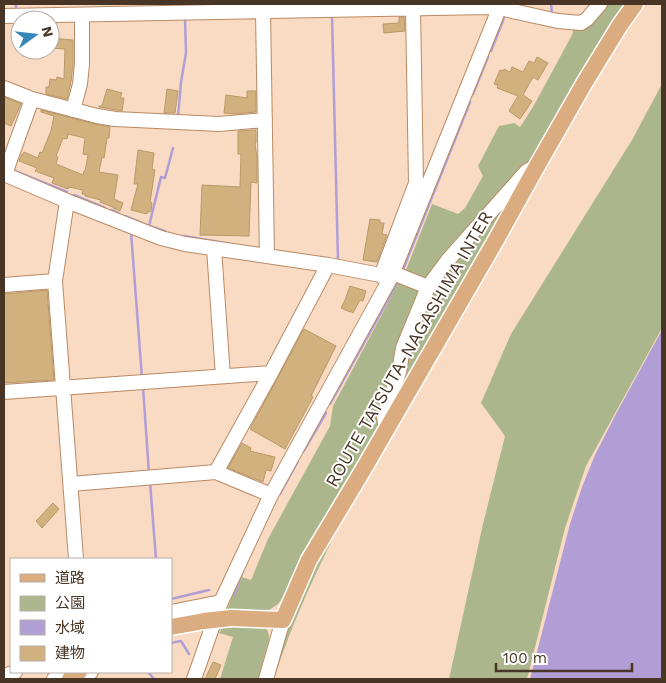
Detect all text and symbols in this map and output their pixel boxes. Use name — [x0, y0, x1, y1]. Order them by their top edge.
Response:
north arrow — [10, 10, 60, 60]
text: N — [38, 25, 57, 39]
street label: ROUTE TATSUTA-NAGASHIMA INTER — [321, 207, 496, 490]
legend — [10, 558, 172, 673]
text: 道路 — [55, 569, 85, 587]
text: 公園 — [55, 594, 85, 612]
text: 水域 — [55, 619, 85, 637]
scale bar — [496, 640, 632, 672]
text: 建物 — [55, 644, 85, 662]
text: 100 m — [503, 649, 547, 667]

